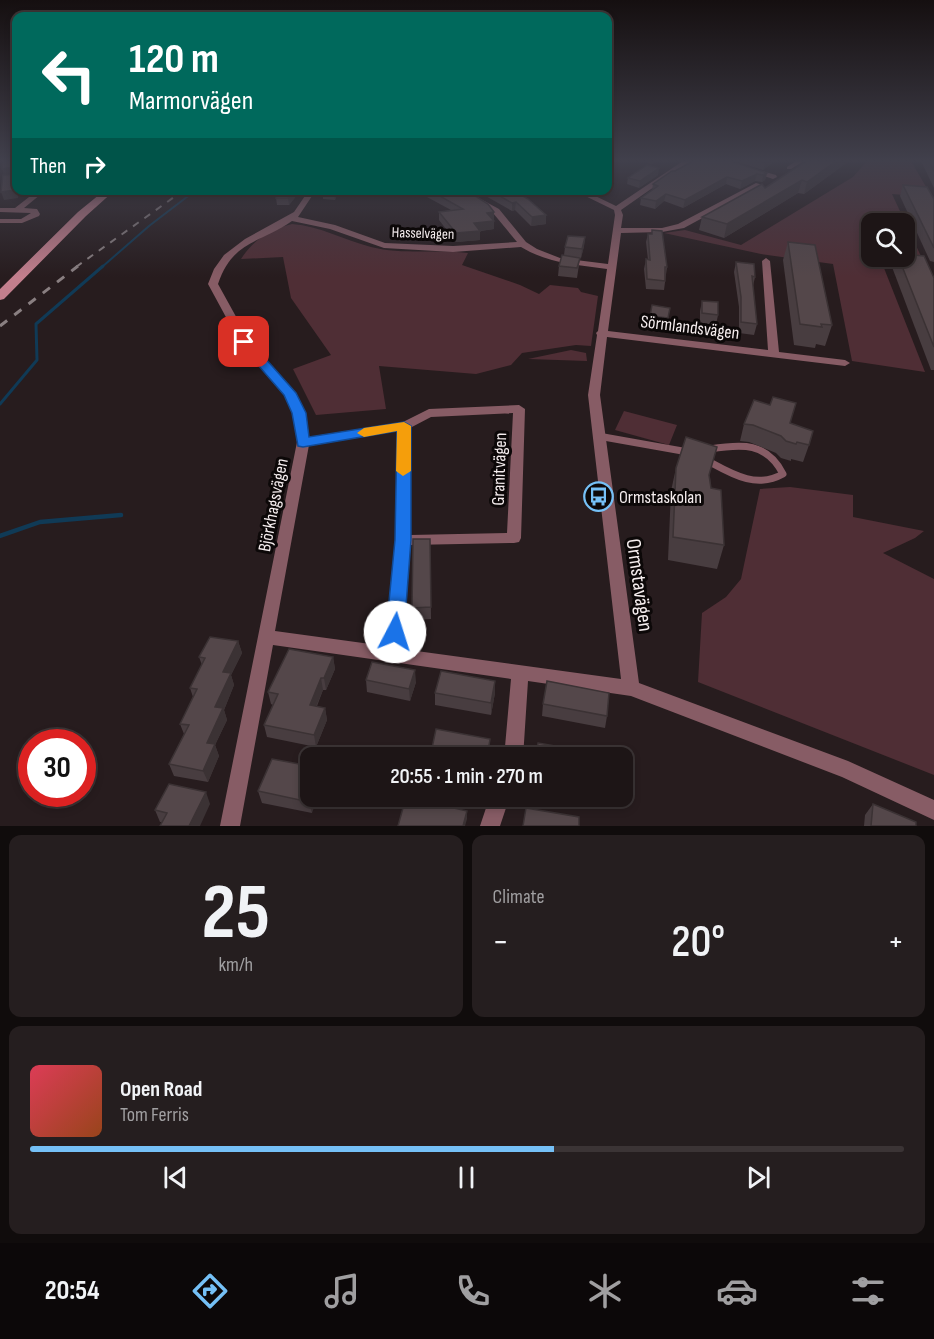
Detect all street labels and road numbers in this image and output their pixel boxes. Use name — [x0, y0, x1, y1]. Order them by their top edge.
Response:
street label: Hasselvägen — [391, 223, 455, 244]
street label: Sörmlandsvägen — [639, 311, 741, 344]
street label: Granitvägen — [488, 432, 511, 506]
street label: Björkhagsvägen — [254, 457, 293, 554]
street label: Ormstavägen — [621, 537, 658, 633]

